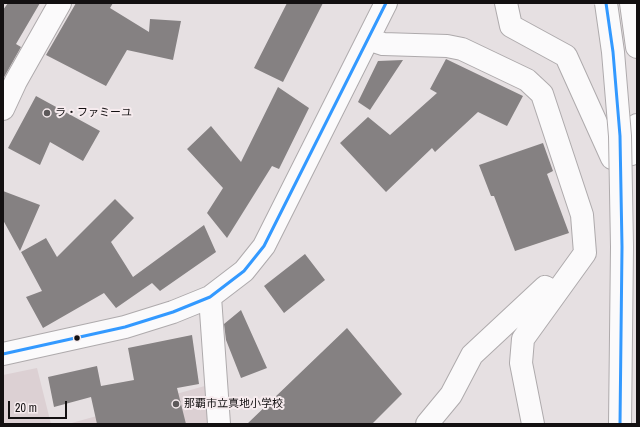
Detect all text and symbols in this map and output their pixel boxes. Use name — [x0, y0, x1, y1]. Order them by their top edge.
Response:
place label: ラ・ファミーユ — [55, 106, 132, 120]
marker: ラ・ファミーユ — [42, 108, 52, 118]
unlabelled marker — [72, 333, 82, 343]
scale bar — [10, 393, 69, 419]
place label: 那覇市立真地小学校 — [184, 397, 283, 411]
marker: 那覇市立真地小学校 — [171, 399, 181, 409]
text: 20 m — [15, 400, 37, 416]

